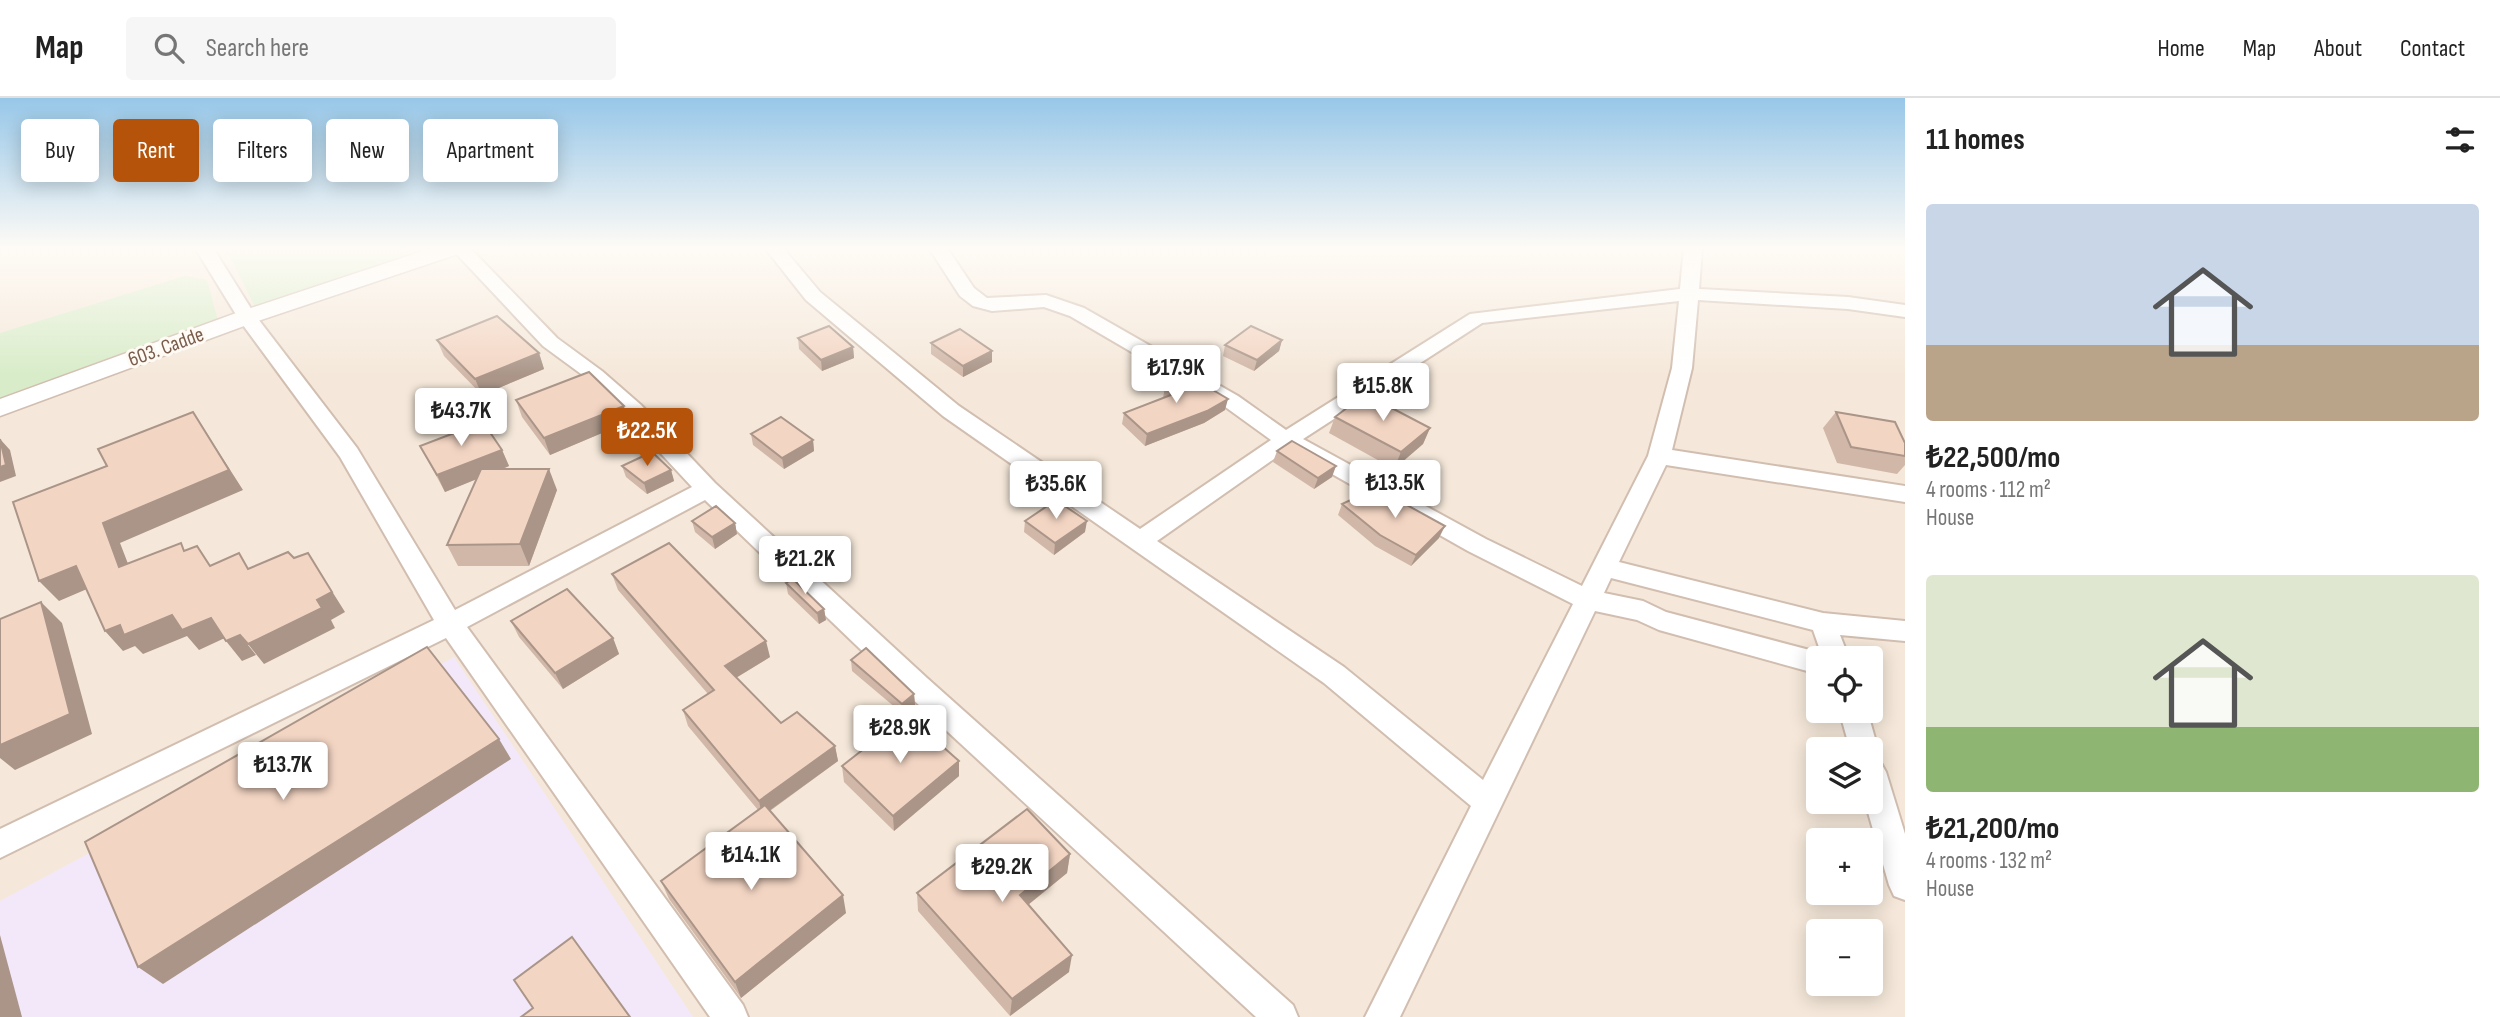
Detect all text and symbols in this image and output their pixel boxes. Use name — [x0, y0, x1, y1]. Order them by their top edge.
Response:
search box — [126, 17, 616, 80]
text: Map — [35, 28, 84, 68]
icon: search — [150, 29, 188, 67]
text: Search here — [206, 33, 309, 64]
text: Home — [2157, 34, 2205, 63]
text: Map — [2243, 34, 2276, 63]
text: About — [2314, 34, 2362, 63]
text: Contact — [2400, 34, 2465, 63]
chip: Buy — [21, 119, 99, 182]
chip: Rent — [113, 119, 199, 182]
chip: Filters — [213, 119, 312, 182]
chip: New — [326, 119, 409, 182]
chip: Apartment — [423, 119, 558, 182]
icon: filters — [2441, 121, 2479, 159]
text: 11 homes — [1926, 122, 2025, 158]
icon: home — [2140, 249, 2266, 375]
street label: 603. Cadde — [125, 322, 207, 372]
pin: ₺17.9K — [1119, 345, 1233, 405]
text: ₺17.9K — [1147, 354, 1205, 382]
pin: ₺15.8K — [1326, 364, 1440, 423]
text: ₺15.8K — [1353, 372, 1413, 400]
pin: ₺43.7K — [404, 388, 518, 448]
text: ₺43.7K — [431, 397, 491, 425]
pin: ₺22.5K — [590, 408, 704, 468]
text: ₺22.5K — [617, 417, 677, 445]
text: ₺22,500/mo — [1926, 440, 2060, 476]
pin: ₺13.5K — [1338, 460, 1452, 520]
pin: ₺35.6K — [999, 462, 1113, 521]
text: ₺13.5K — [1365, 469, 1425, 497]
text: ₺35.6K — [1026, 470, 1086, 498]
text: 4 rooms · 112 m² — [1926, 476, 2051, 504]
text: House — [1926, 504, 1974, 532]
pin: ₺21.2K — [748, 536, 862, 596]
text: ₺21.2K — [775, 545, 835, 573]
icon: home — [2140, 620, 2266, 746]
map controls — [1806, 646, 1883, 996]
button: locate — [1806, 646, 1883, 723]
pin: ₺28.9K — [843, 706, 957, 765]
text: ₺28.9K — [869, 714, 931, 742]
button: layers — [1806, 737, 1883, 814]
pin: ₺13.7K — [226, 742, 340, 802]
text: ₺13.7K — [254, 751, 312, 779]
text: ₺21,200/mo — [1926, 811, 2059, 847]
button: + — [1806, 828, 1883, 905]
pin: ₺14.1K — [694, 832, 808, 892]
text: ₺14.1K — [721, 841, 781, 869]
pin: ₺29.2K — [945, 844, 1059, 904]
text: 4 rooms · 132 m² — [1926, 847, 2052, 875]
text: ₺29.2K — [972, 853, 1032, 881]
text: House — [1926, 875, 1974, 903]
button: − — [1806, 919, 1883, 996]

